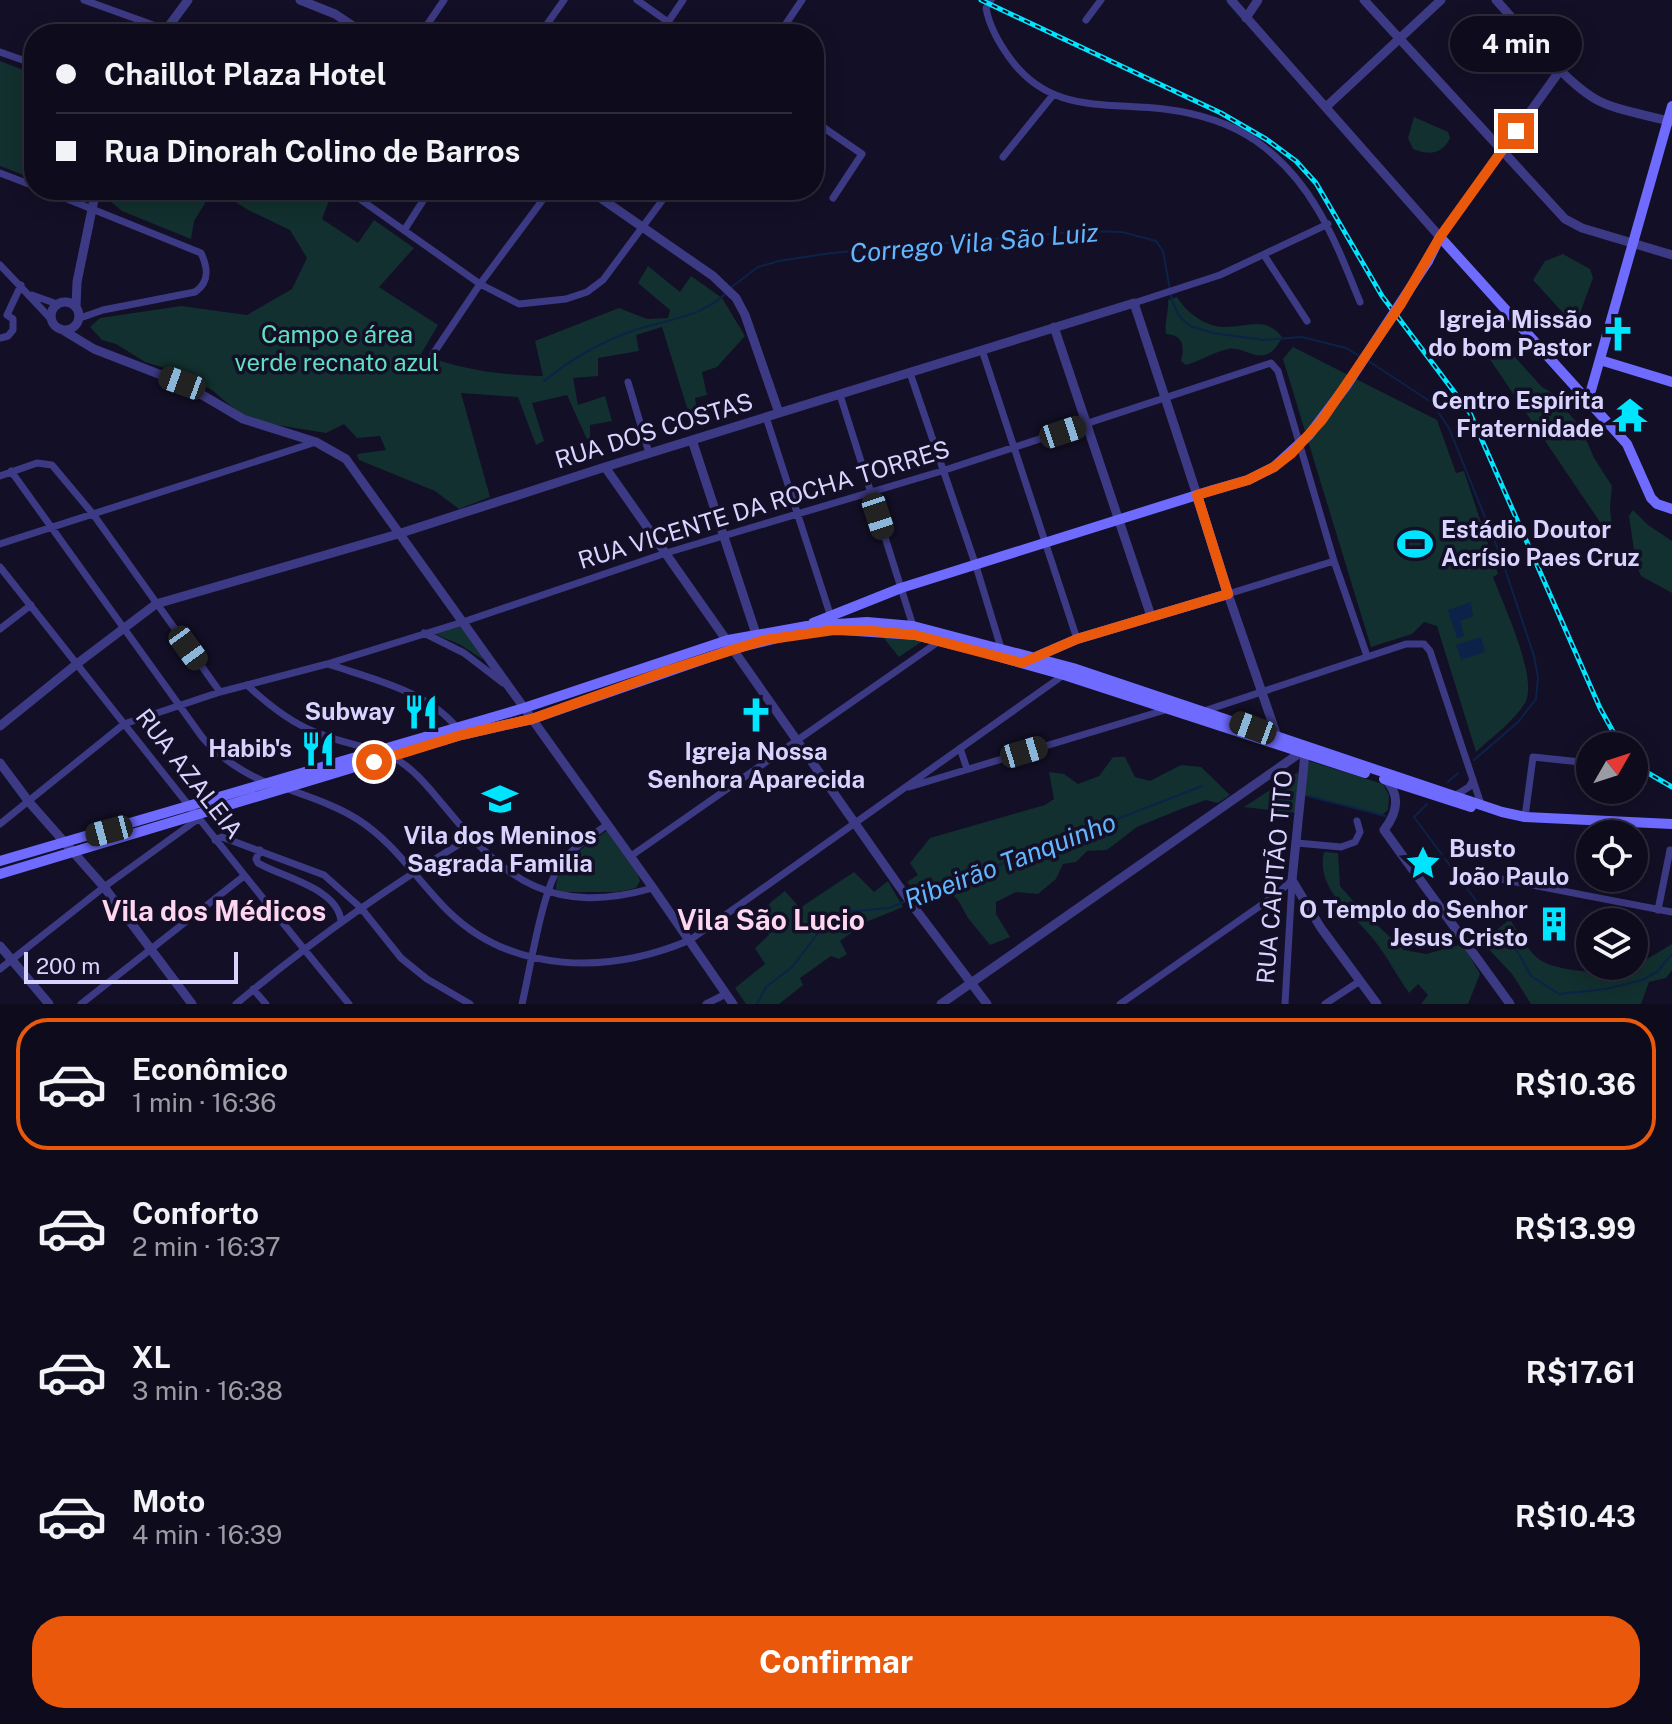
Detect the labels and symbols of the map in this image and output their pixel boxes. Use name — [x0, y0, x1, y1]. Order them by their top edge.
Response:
callout: 4 min — [1450, 15, 1582, 71]
route end — [1498, 113, 1534, 149]
water label: Corrego Vila São Luiz — [848, 216, 1100, 269]
place label: Igreja Missão do bom Pastor — [1428, 305, 1592, 361]
church icon: Igreja Missão do bom Pastor — [1599, 315, 1637, 353]
park label: Campo e área verde recnato azul — [235, 320, 439, 376]
car — [155, 364, 209, 402]
place label: Centro Espírita Fraternidade — [1431, 386, 1604, 442]
street label: RUA DOS COSTAS — [551, 387, 756, 473]
temple icon: Centro Espírita Fraternidade — [1611, 396, 1649, 434]
car — [1036, 413, 1090, 451]
street label: RUA VICENTE DA ROCHA TORRES — [575, 434, 953, 574]
car — [859, 489, 897, 543]
place label: Estádio Doutor Acrísio Paes Cruz — [1441, 515, 1640, 571]
sports icon: Estádio Doutor Acrísio Paes Cruz — [1396, 525, 1434, 563]
car — [164, 622, 212, 674]
restaurant icon: Subway — [402, 693, 440, 731]
church icon: Igreja Nossa Senhora Aparecida — [737, 696, 775, 734]
place label: Subway — [305, 697, 395, 725]
street label: RUA AZALEIA — [130, 703, 249, 844]
car — [1226, 709, 1280, 747]
restaurant icon: Habib's — [299, 730, 337, 768]
north arrow — [1576, 732, 1648, 804]
place label: Habib's — [208, 734, 292, 762]
car — [998, 734, 1050, 770]
place label: Igreja Nossa Senhora Aparecida — [647, 737, 865, 793]
route start — [356, 744, 392, 780]
street label: RUA CAPITÃO TITO — [1251, 769, 1297, 985]
school or university icon: Vila dos Meninos Sagrada Familia — [481, 780, 519, 818]
water label: Ribeirão Tanquinho — [900, 806, 1120, 915]
car — [83, 813, 135, 849]
place label: Vila dos Meninos Sagrada Familia — [403, 821, 597, 877]
place label: Busto João Paulo — [1449, 834, 1569, 890]
place icon: Busto João Paulo — [1404, 844, 1442, 882]
district label: Vila dos Médicos — [102, 894, 326, 927]
place label: O Templo do Senhor Jesus Cristo — [1299, 895, 1528, 951]
district label: Vila São Lucio — [677, 903, 865, 936]
building icon: O Templo do Senhor Jesus Cristo — [1535, 905, 1573, 943]
scale bar — [24, 948, 238, 984]

